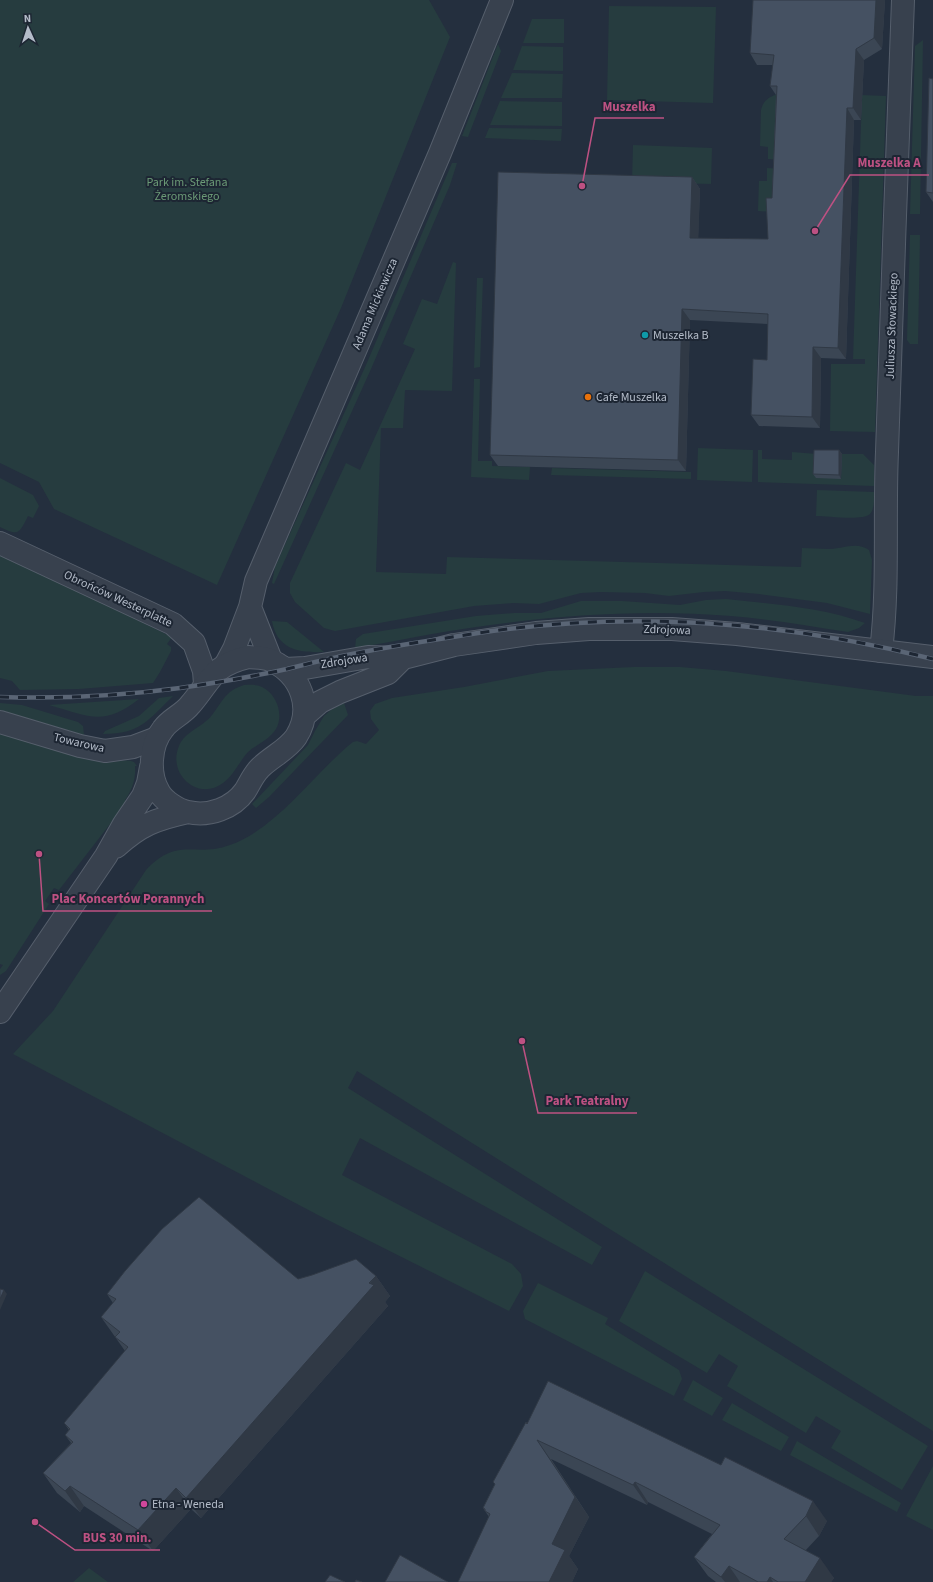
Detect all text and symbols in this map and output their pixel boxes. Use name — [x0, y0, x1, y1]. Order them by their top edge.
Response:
north arrow — [8, 8, 48, 48]
text: N — [23, 11, 32, 26]
callout: Muszelka — [595, 93, 664, 118]
text: Muszelka — [602, 98, 656, 116]
callout: Muszelka A — [850, 150, 929, 175]
text: Muszelka A — [857, 154, 921, 172]
park label: Park im. Stefana Żeromskiego — [147, 174, 228, 205]
street label: Adama Mickiewicza — [348, 256, 402, 352]
street label: Juliusza Słowackiego — [882, 272, 902, 380]
place label: Muszelka B — [653, 327, 709, 344]
marker: Muszelka B — [640, 330, 650, 340]
place label: Cafe Muszelka — [596, 389, 667, 406]
marker: Cafe Muszelka — [583, 392, 593, 402]
street label: Obrońców Westerplatte — [61, 566, 175, 632]
street label: Zdrojowa — [643, 621, 691, 639]
street label: Zdrojowa — [319, 649, 369, 673]
street label: Towarowa — [52, 729, 106, 757]
callout: Plac Koncertów Porannych — [43, 886, 212, 911]
text: Plac Koncertów Porannych — [52, 890, 204, 908]
callout: Park Teatralny — [538, 1088, 637, 1113]
text: Park Teatralny — [545, 1092, 629, 1110]
place label: Etna - Weneda — [152, 1496, 224, 1513]
marker: Etna - Weneda — [139, 1499, 149, 1509]
callout: BUS 30 min. — [75, 1525, 160, 1550]
text: BUS 30 min. — [83, 1529, 151, 1547]

